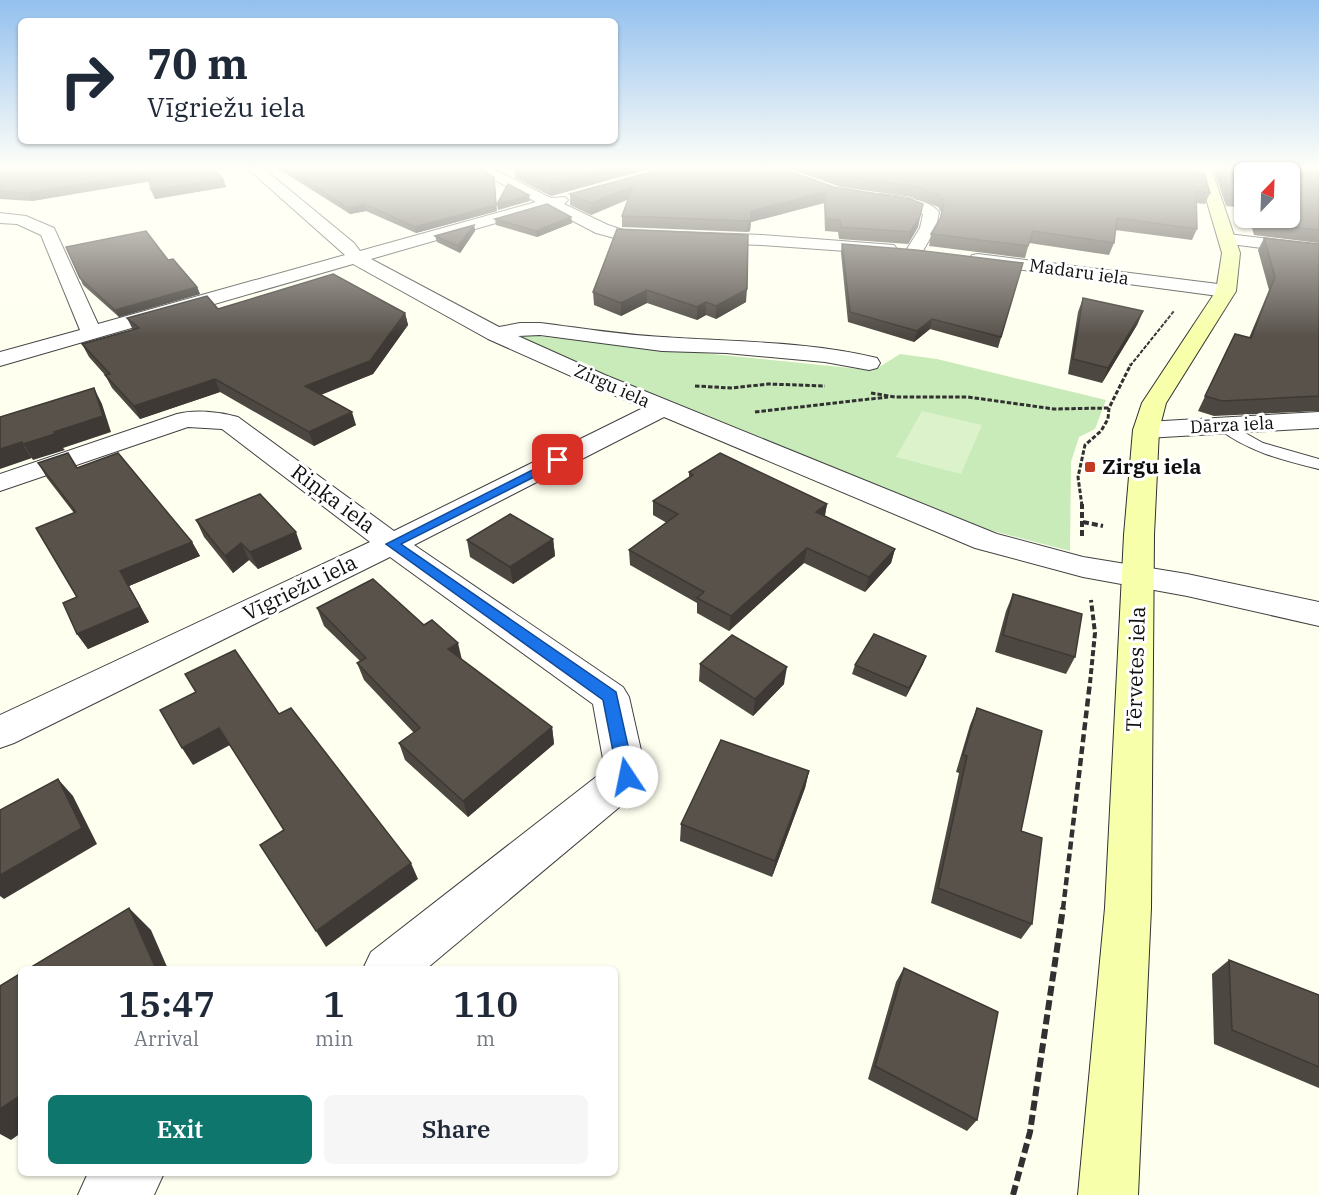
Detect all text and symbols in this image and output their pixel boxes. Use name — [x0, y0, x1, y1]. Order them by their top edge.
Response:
text: 70 m — [147, 36, 248, 91]
icon: right — [48, 42, 126, 120]
text: Vīgriežu iela — [147, 89, 306, 124]
north arrow — [1234, 162, 1300, 228]
map controls — [1234, 162, 1300, 228]
street label: Madaru iela — [1028, 253, 1131, 290]
street label: Zirgu iela — [571, 359, 654, 413]
street label: Dārza iela — [1189, 411, 1275, 438]
pin — [532, 434, 583, 485]
icon: arrive — [541, 443, 574, 476]
place label: Zirgu iela — [1102, 452, 1201, 480]
street label: Riņķa iela — [286, 457, 381, 539]
marker: Zirgu iela — [1083, 460, 1097, 474]
street label: Vīgriežu iela — [238, 547, 361, 627]
street label: Tērvetes iela — [1119, 606, 1151, 732]
position arrow — [595, 745, 659, 809]
text: 15:47 — [118, 980, 215, 1027]
text: 1 — [323, 980, 345, 1027]
text: 110 — [453, 980, 518, 1027]
text: Arrival — [134, 1025, 199, 1052]
text: min — [315, 1025, 353, 1052]
text: m — [476, 1025, 495, 1052]
button: Exit — [48, 1095, 312, 1164]
button: Share — [324, 1095, 588, 1164]

